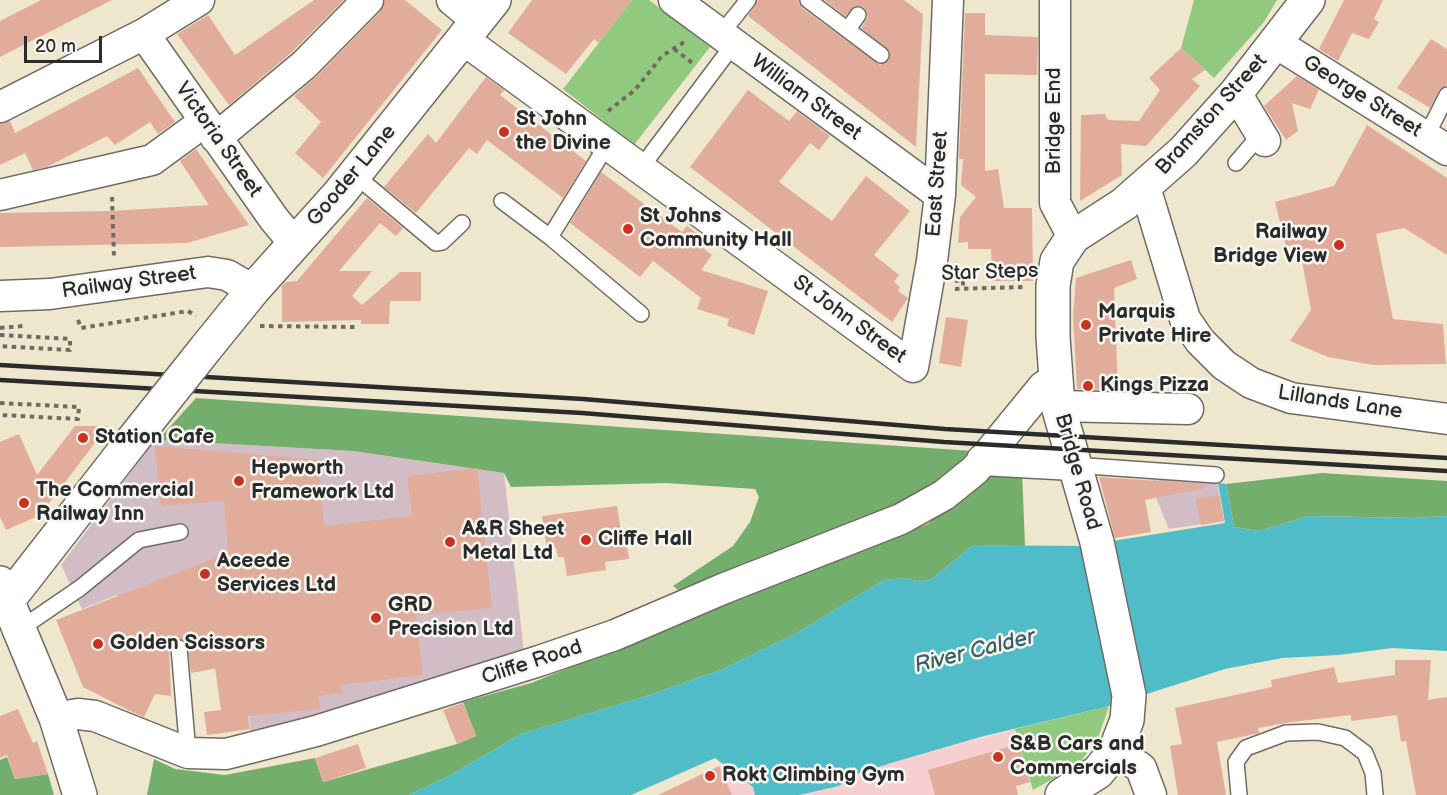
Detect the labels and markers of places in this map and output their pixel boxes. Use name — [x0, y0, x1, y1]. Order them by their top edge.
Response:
place label: St John the Divine — [516, 107, 611, 157]
marker: St John the Divine — [497, 125, 511, 139]
place label: St Johns Community Hall — [640, 204, 792, 254]
place label: Railway Bridge View — [1213, 220, 1327, 270]
marker: St Johns Community Hall — [621, 222, 635, 236]
marker: Railway Bridge View — [1332, 238, 1346, 252]
place label: Marquis Private Hire — [1098, 300, 1211, 350]
marker: Marquis Private Hire — [1079, 318, 1093, 332]
place label: Kings Pizza — [1100, 373, 1209, 399]
marker: Kings Pizza — [1081, 379, 1095, 393]
place label: Station Cafe — [95, 425, 214, 451]
marker: Station Cafe — [76, 431, 90, 445]
place label: Hepworth Framework Ltd — [251, 456, 394, 506]
marker: Hepworth Framework Ltd — [232, 474, 246, 488]
place label: The Commercial Railway Inn — [36, 478, 194, 528]
marker: The Commercial Railway Inn — [17, 496, 31, 510]
place label: A&R Sheet Metal Ltd — [462, 517, 564, 567]
place label: Cliffe Hall — [598, 527, 692, 553]
marker: Cliffe Hall — [579, 533, 593, 547]
marker: A&R Sheet Metal Ltd — [443, 535, 457, 549]
place label: Aceede Services Ltd — [217, 549, 336, 599]
marker: Aceede Services Ltd — [198, 567, 212, 581]
place label: GRD Precision Ltd — [388, 593, 514, 643]
marker: GRD Precision Ltd — [369, 611, 383, 625]
place label: Golden Scissors — [110, 631, 265, 657]
marker: Golden Scissors — [91, 637, 105, 651]
place label: S&B Cars and Commercials — [1010, 732, 1145, 782]
marker: S&B Cars and Commercials — [991, 750, 1005, 764]
place label: Rokt Climbing Gym — [722, 763, 905, 789]
marker: Rokt Climbing Gym — [703, 769, 717, 783]

